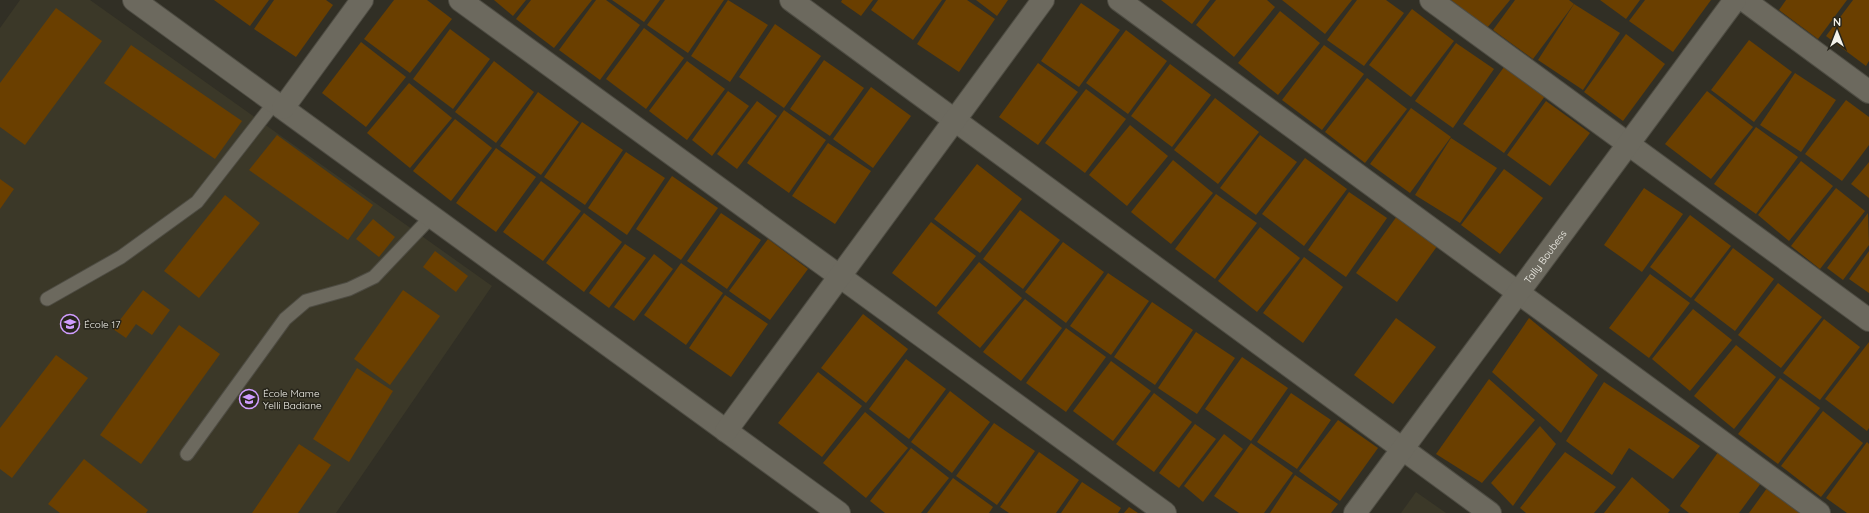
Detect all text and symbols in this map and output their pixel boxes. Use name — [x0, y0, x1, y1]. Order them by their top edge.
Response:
north arrow — [1817, 12, 1857, 52]
text: N — [1833, 15, 1841, 29]
street label: Tally Boubess — [1521, 227, 1569, 286]
school or university icon: École 17 — [59, 313, 81, 335]
place label: École 17 — [84, 318, 120, 331]
place label: École Mame Yelli Badiane — [263, 387, 322, 412]
school or university icon: École Mame Yelli Badiane — [238, 388, 260, 410]

